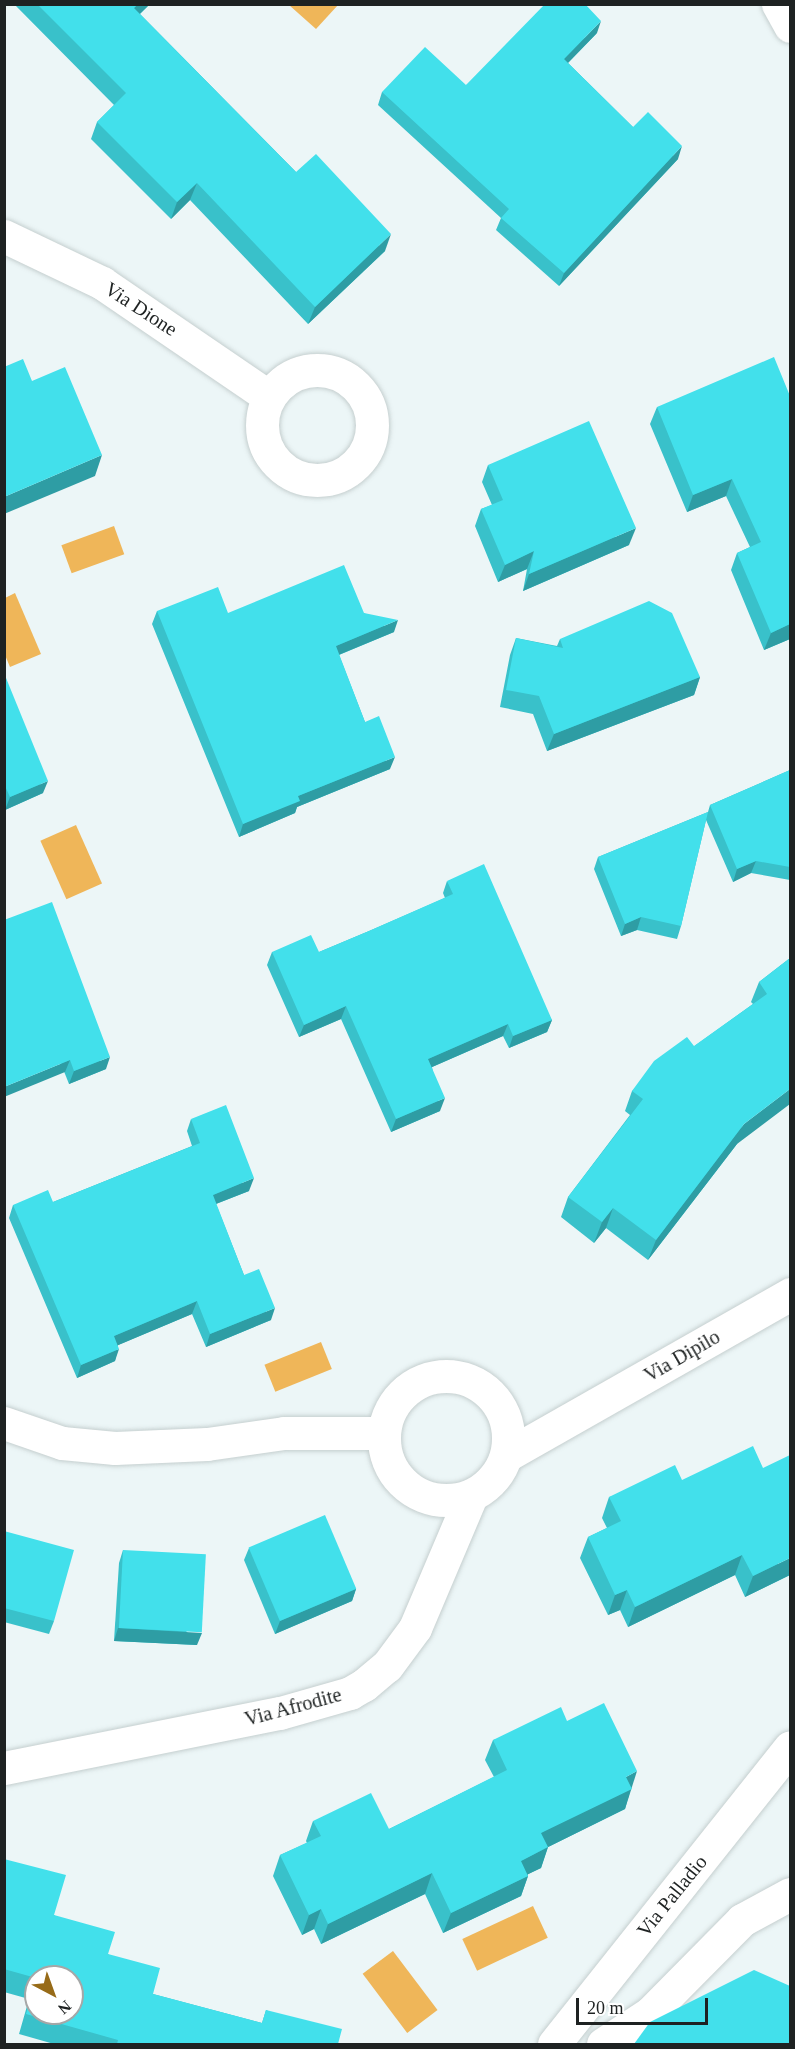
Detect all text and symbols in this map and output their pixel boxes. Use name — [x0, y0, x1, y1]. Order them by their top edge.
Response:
street label: Via Dione — [100, 277, 182, 341]
street label: Via Dipilo — [640, 1325, 724, 1387]
street label: Via Afrodite — [241, 1682, 345, 1732]
street label: Via Palladio — [632, 1850, 712, 1942]
north arrow — [24, 1965, 84, 2025]
scale bar — [579, 1986, 711, 2024]
text: N — [55, 1997, 75, 2018]
text: 20 m — [587, 1998, 624, 2018]

